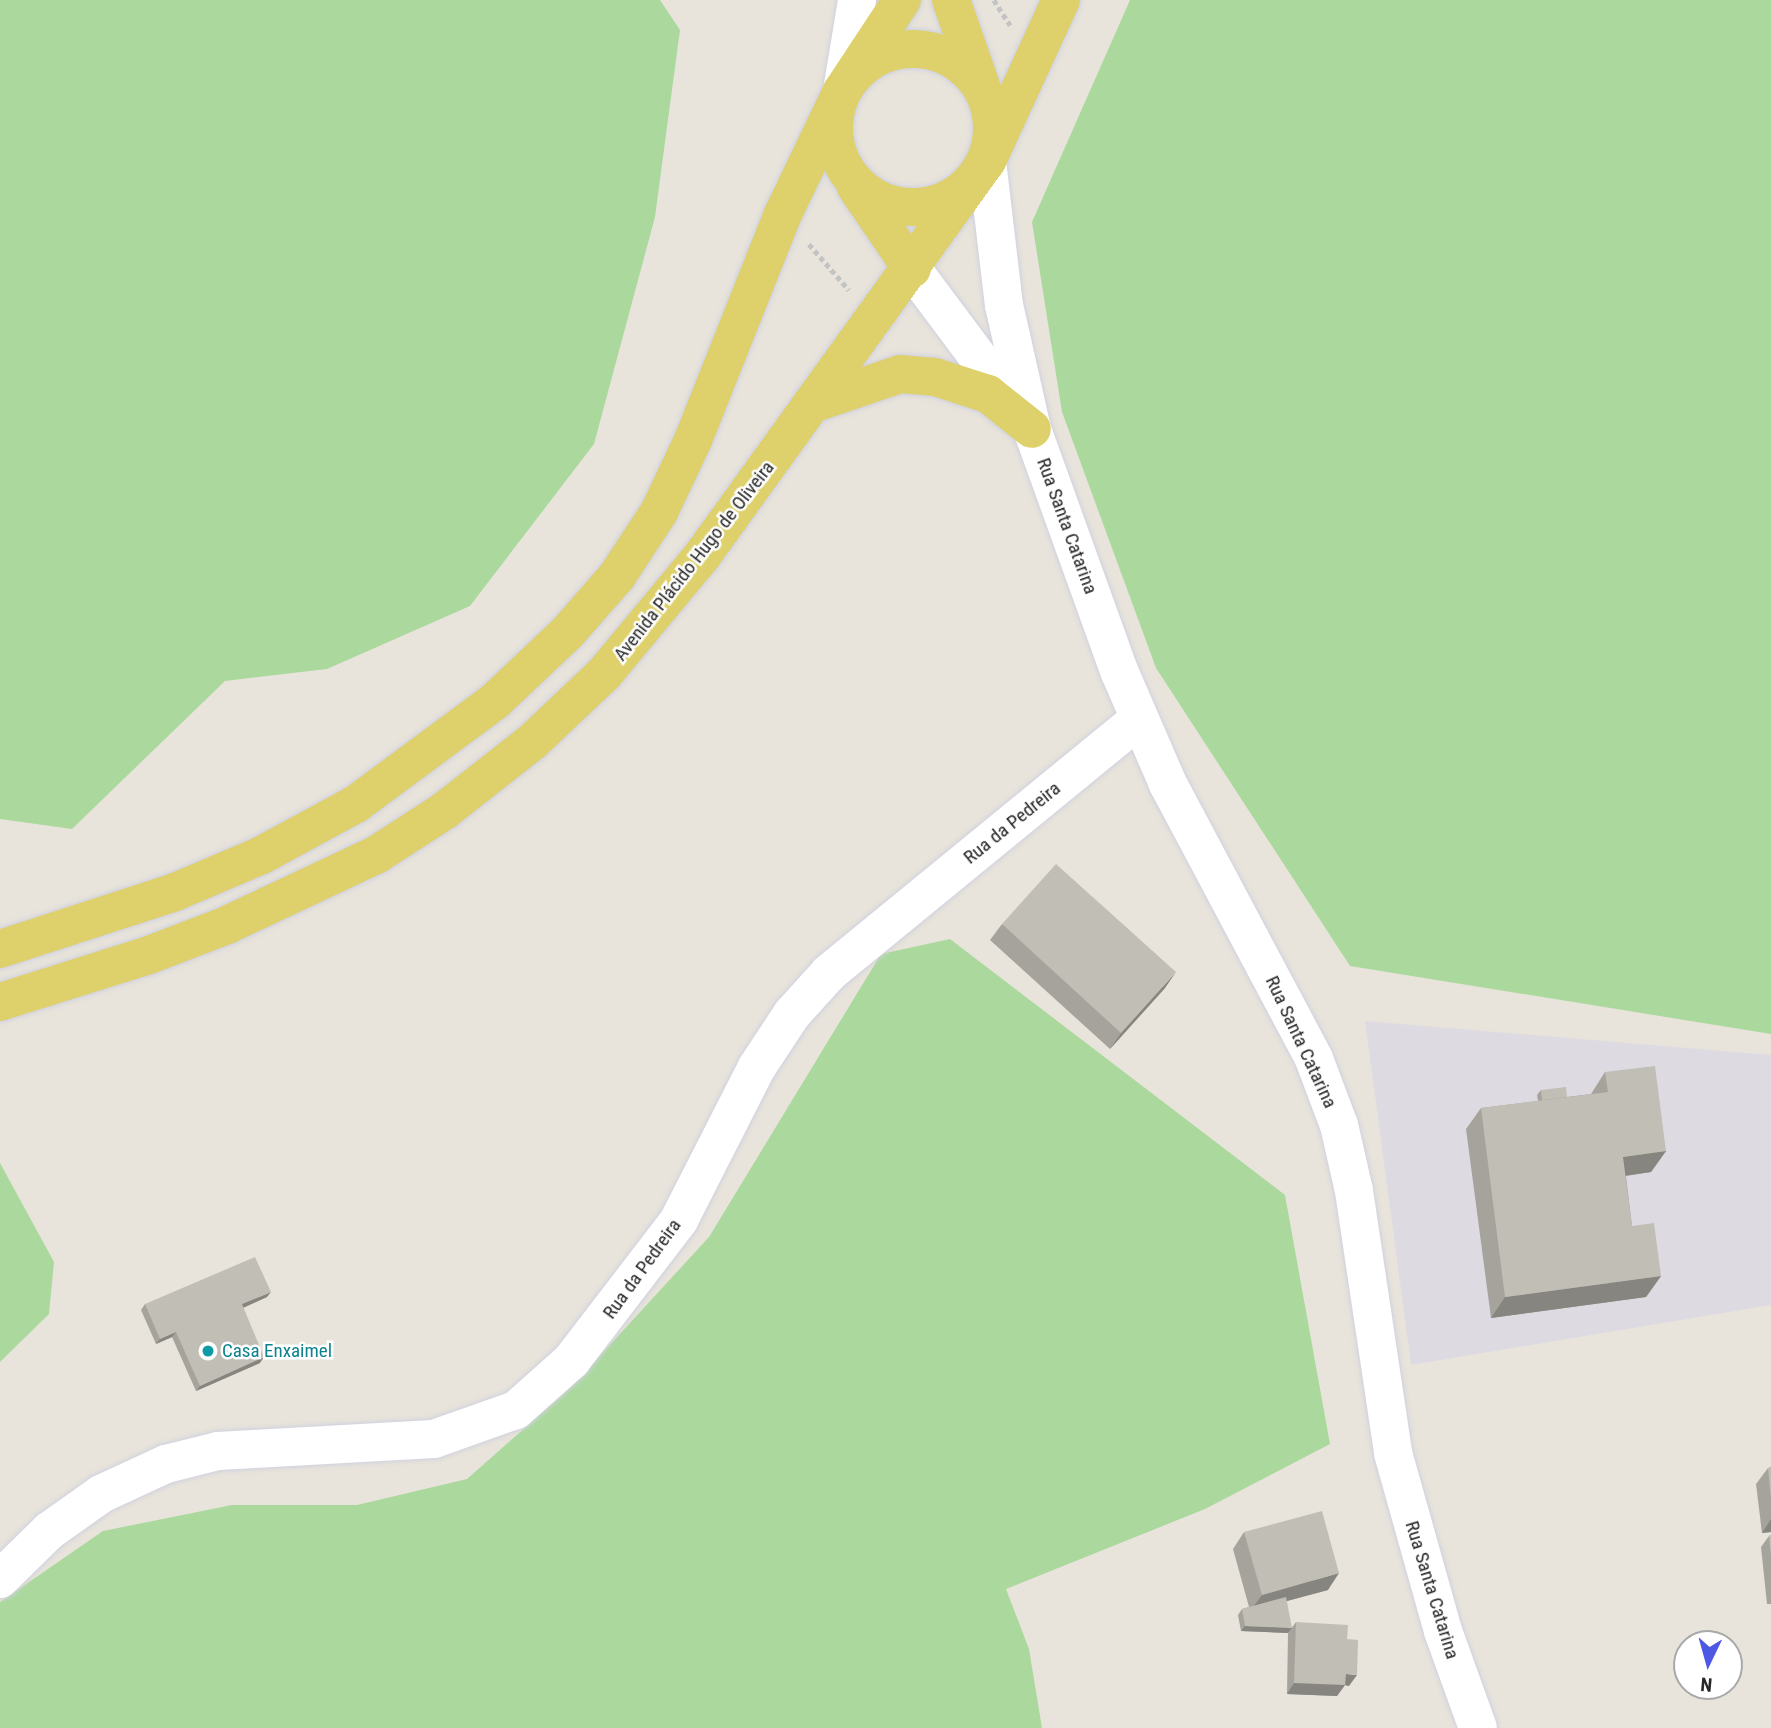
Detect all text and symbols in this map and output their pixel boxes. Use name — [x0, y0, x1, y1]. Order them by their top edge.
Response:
street label: Rua Santa Catarina — [1032, 455, 1102, 597]
street label: Avenida Plácido Hugo de Oliveira — [609, 457, 779, 665]
street label: Rua da Pedreira — [959, 777, 1065, 869]
street label: Rua Santa Catarina — [1260, 972, 1342, 1112]
street label: Rua da Pedreira — [598, 1215, 686, 1323]
place label: Casa Enxaimel — [222, 1340, 332, 1362]
marker: Casa Enxaimel — [200, 1343, 216, 1359]
street label: Rua Santa Catarina — [1400, 1518, 1464, 1662]
north arrow — [1673, 1630, 1743, 1700]
text: N — [1700, 1672, 1713, 1696]

